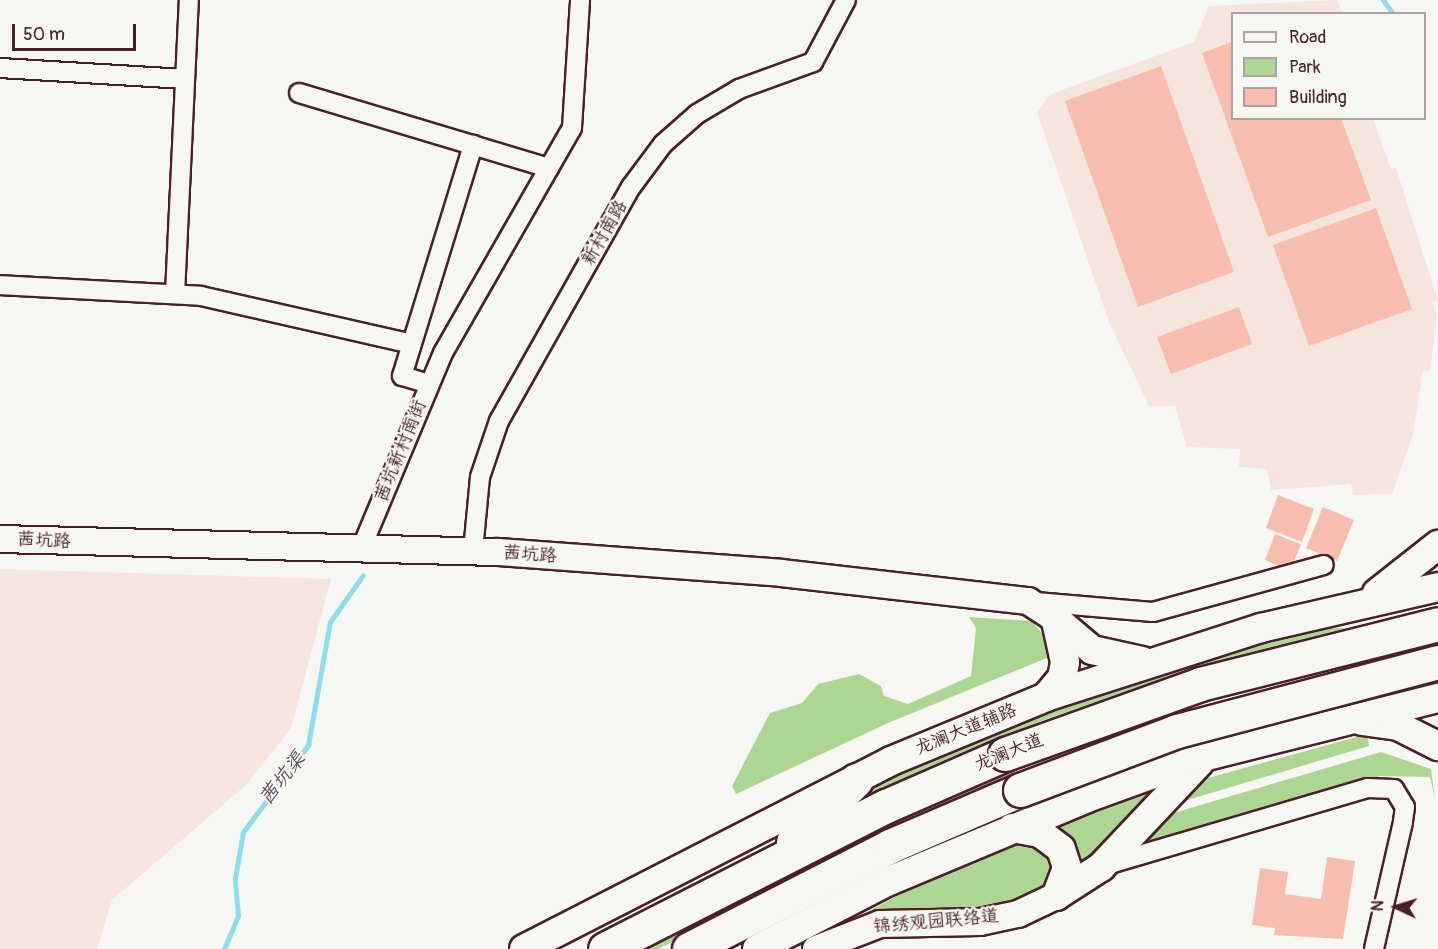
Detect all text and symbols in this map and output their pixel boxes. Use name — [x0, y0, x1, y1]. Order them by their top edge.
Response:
scale bar — [15, 12, 140, 50]
legend — [1231, 12, 1426, 120]
text: 50 m — [23, 23, 65, 46]
text: Road — [1289, 26, 1326, 49]
text: Park — [1289, 56, 1321, 79]
text: Building — [1289, 86, 1347, 109]
street label: 新村南路 — [578, 196, 632, 270]
street label: 茜坑新村南街 — [371, 397, 431, 505]
street label: 茜坑路 — [16, 529, 72, 553]
street label: 茜坑路 — [502, 542, 558, 568]
street label: 龙澜大道辅路 — [912, 700, 1020, 760]
street label: 龙澜大道 — [972, 730, 1046, 776]
water label: 茜坑渠 — [254, 747, 310, 809]
north arrow — [1366, 877, 1426, 937]
text: N — [1368, 900, 1388, 912]
street label: 锦绣观园联络道 — [872, 906, 1000, 938]

